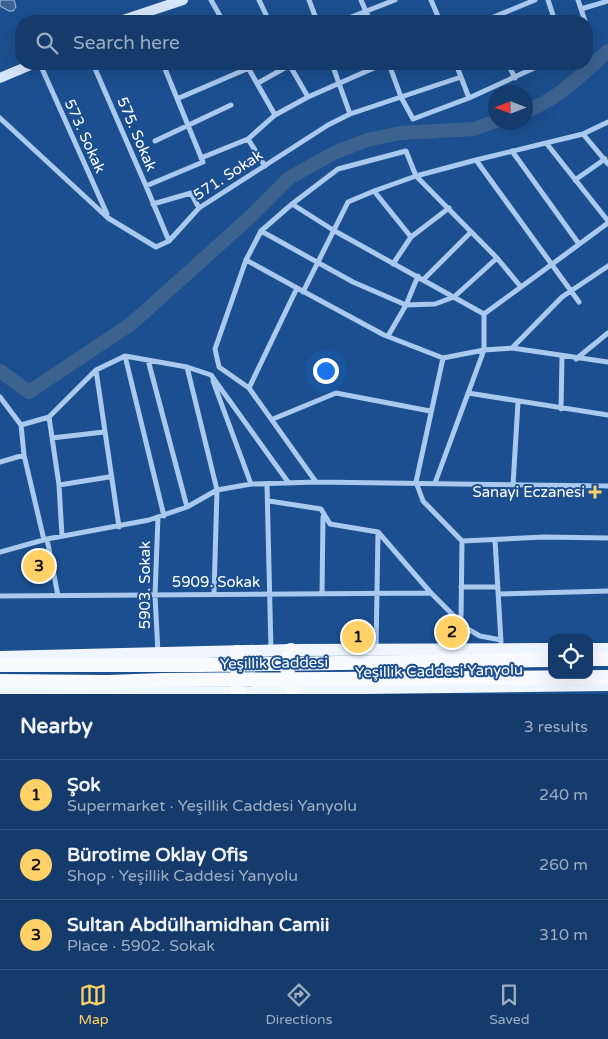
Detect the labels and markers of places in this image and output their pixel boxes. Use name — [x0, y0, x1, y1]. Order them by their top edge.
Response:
place label: Sanayi Eczanesi — [472, 483, 585, 501]
marker: Sanayi Eczanesi — [589, 486, 601, 498]
pin: 3 — [23, 547, 55, 585]
pin: 2 — [436, 613, 468, 651]
pin: 1 — [342, 618, 374, 656]

